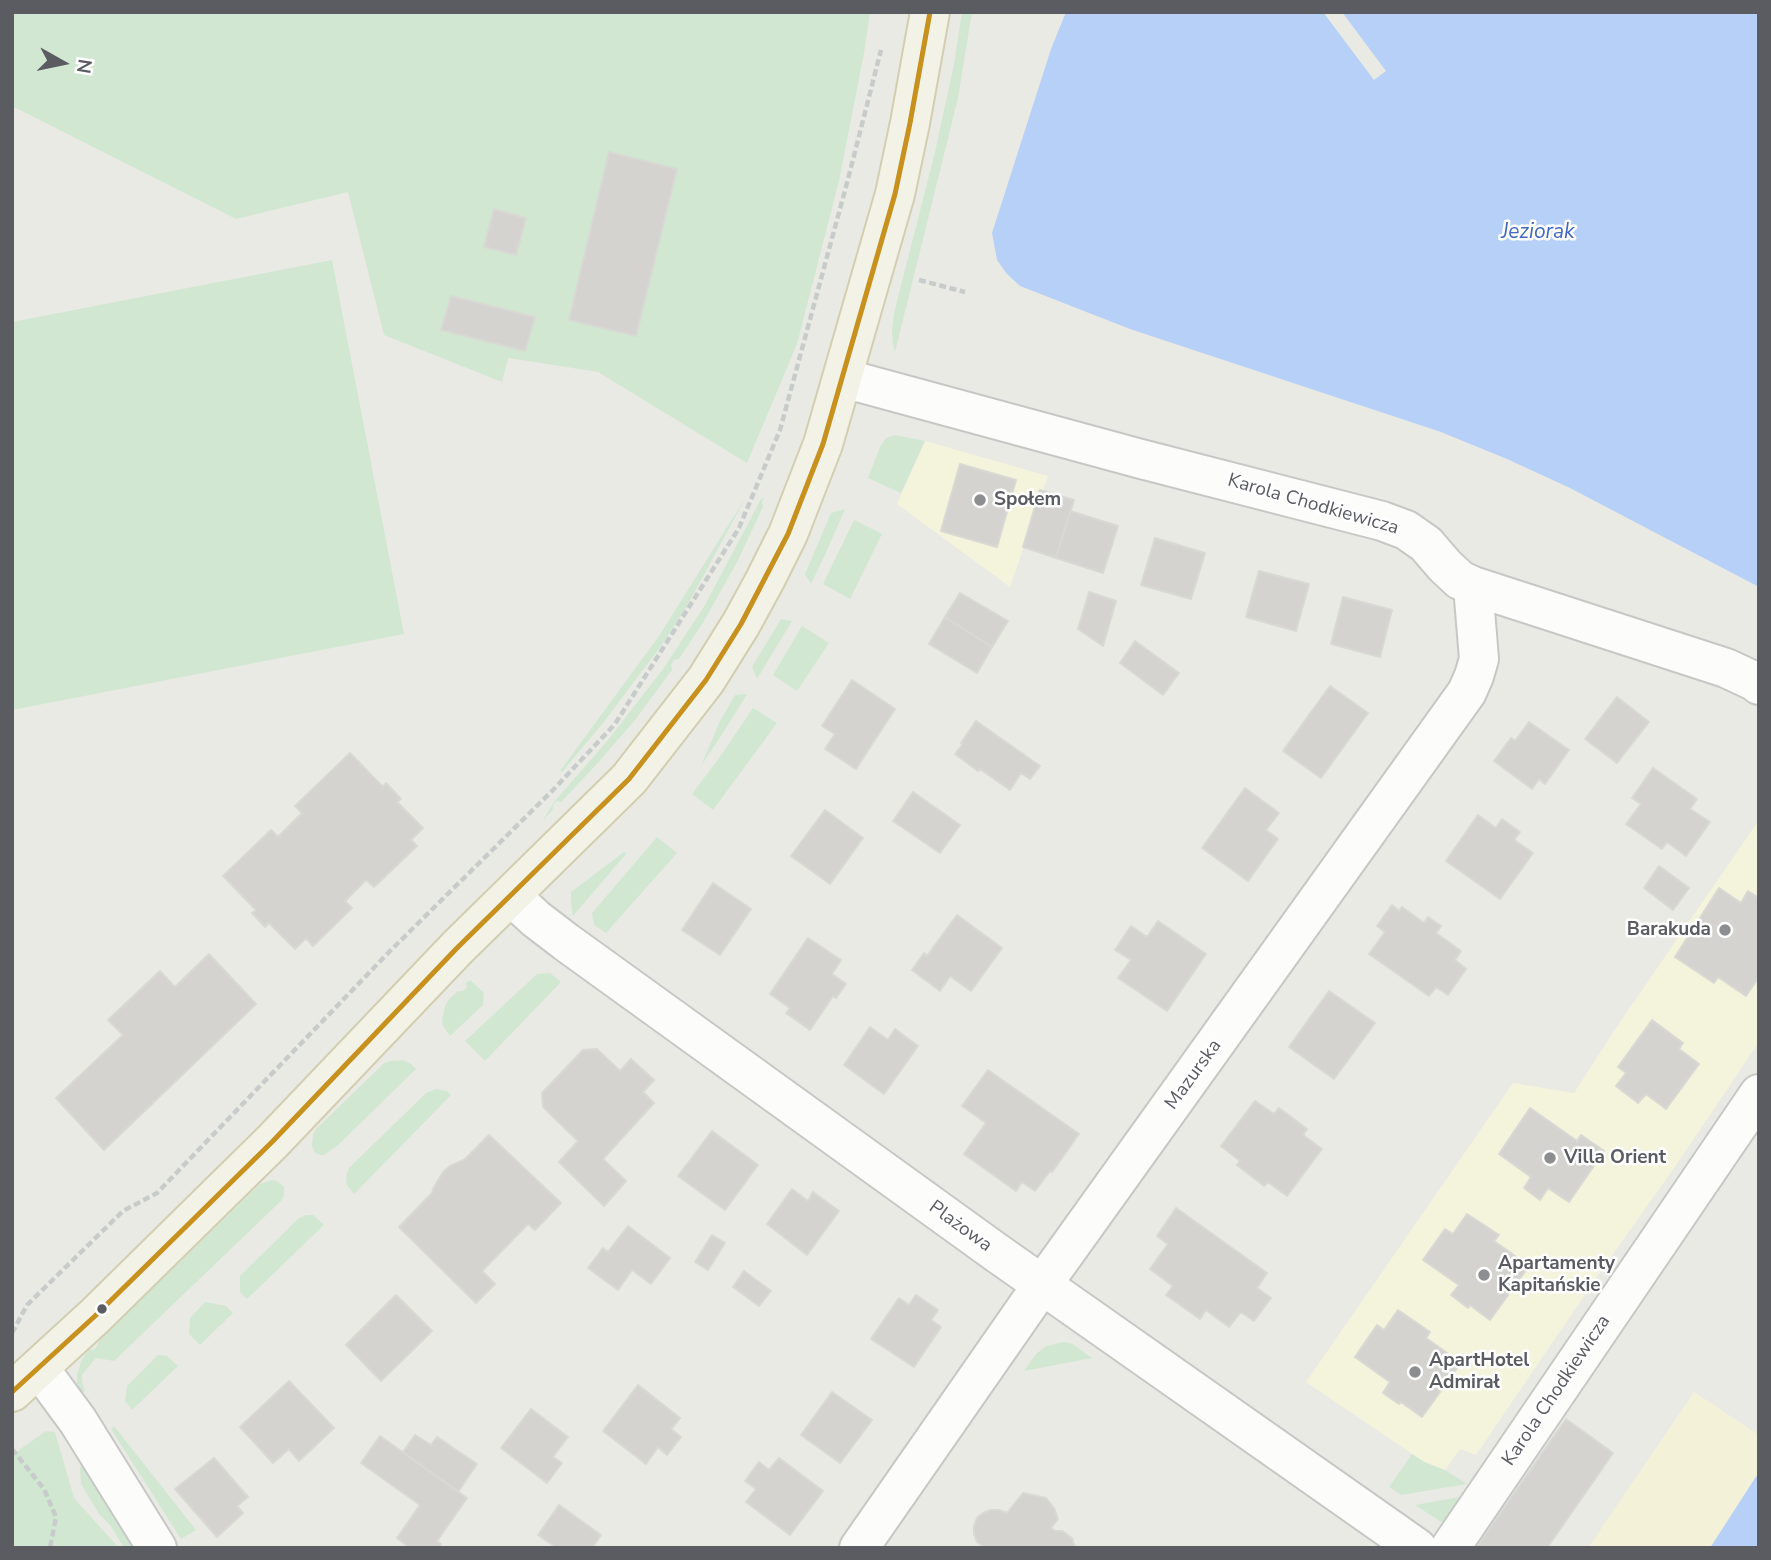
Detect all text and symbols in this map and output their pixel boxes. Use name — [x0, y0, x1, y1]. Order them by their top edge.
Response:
north arrow — [28, 28, 98, 98]
text: N — [70, 57, 98, 75]
water label: Jeziorak — [1501, 220, 1575, 246]
street label: Karola Chodkiewicza — [1225, 470, 1401, 540]
place label: Społem — [994, 489, 1061, 511]
marker: Społem — [972, 492, 988, 508]
place label: Barakuda — [1627, 919, 1711, 941]
marker: Barakuda — [1717, 922, 1733, 938]
street label: Mazurska — [1161, 1035, 1227, 1115]
place label: Villa Orient — [1564, 1147, 1666, 1169]
marker: Villa Orient — [1542, 1150, 1558, 1166]
street label: Plażowa — [924, 1196, 996, 1258]
place label: Apartamenty Kapitańskie — [1498, 1253, 1615, 1297]
marker: Apartamenty Kapitańskie — [1476, 1267, 1492, 1283]
unlabelled marker — [95, 1302, 109, 1316]
street label: Karola Chodkiewicza — [1498, 1311, 1616, 1471]
place label: ApartHotel Admirał — [1429, 1350, 1529, 1394]
marker: ApartHotel Admirał — [1407, 1364, 1423, 1380]

